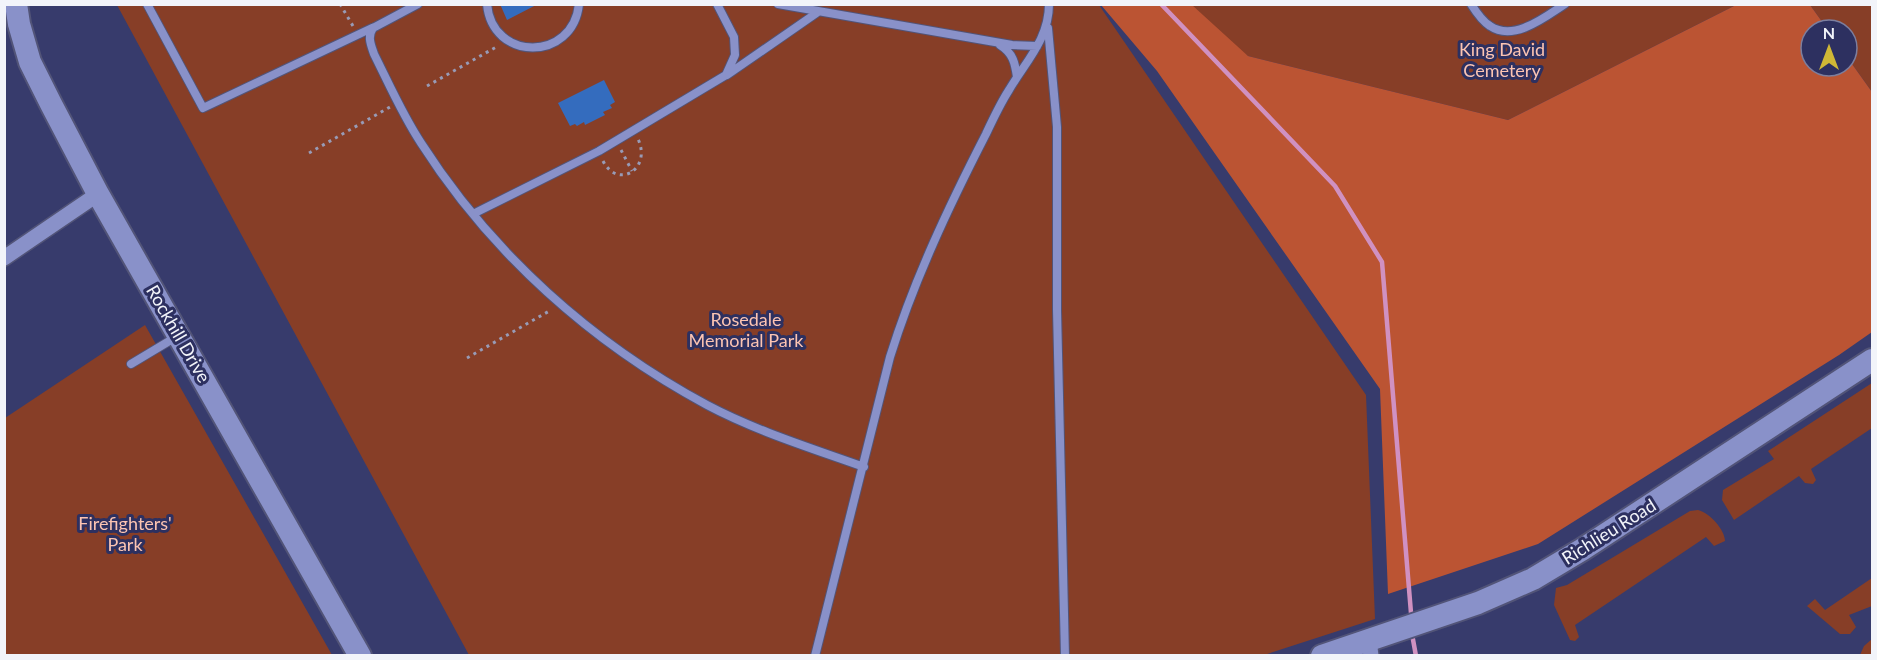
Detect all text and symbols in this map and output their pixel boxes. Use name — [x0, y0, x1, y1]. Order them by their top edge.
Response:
north arrow — [1799, 18, 1859, 78]
text: N — [1823, 23, 1835, 42]
park label: King David Cemetery — [1459, 38, 1545, 81]
street label: Rockhill Drive — [142, 281, 216, 386]
park label: Rosedale Memorial Park — [689, 308, 804, 351]
street label: Richlieu Road — [1557, 494, 1660, 569]
park label: Firefighters' Park — [78, 512, 172, 555]

